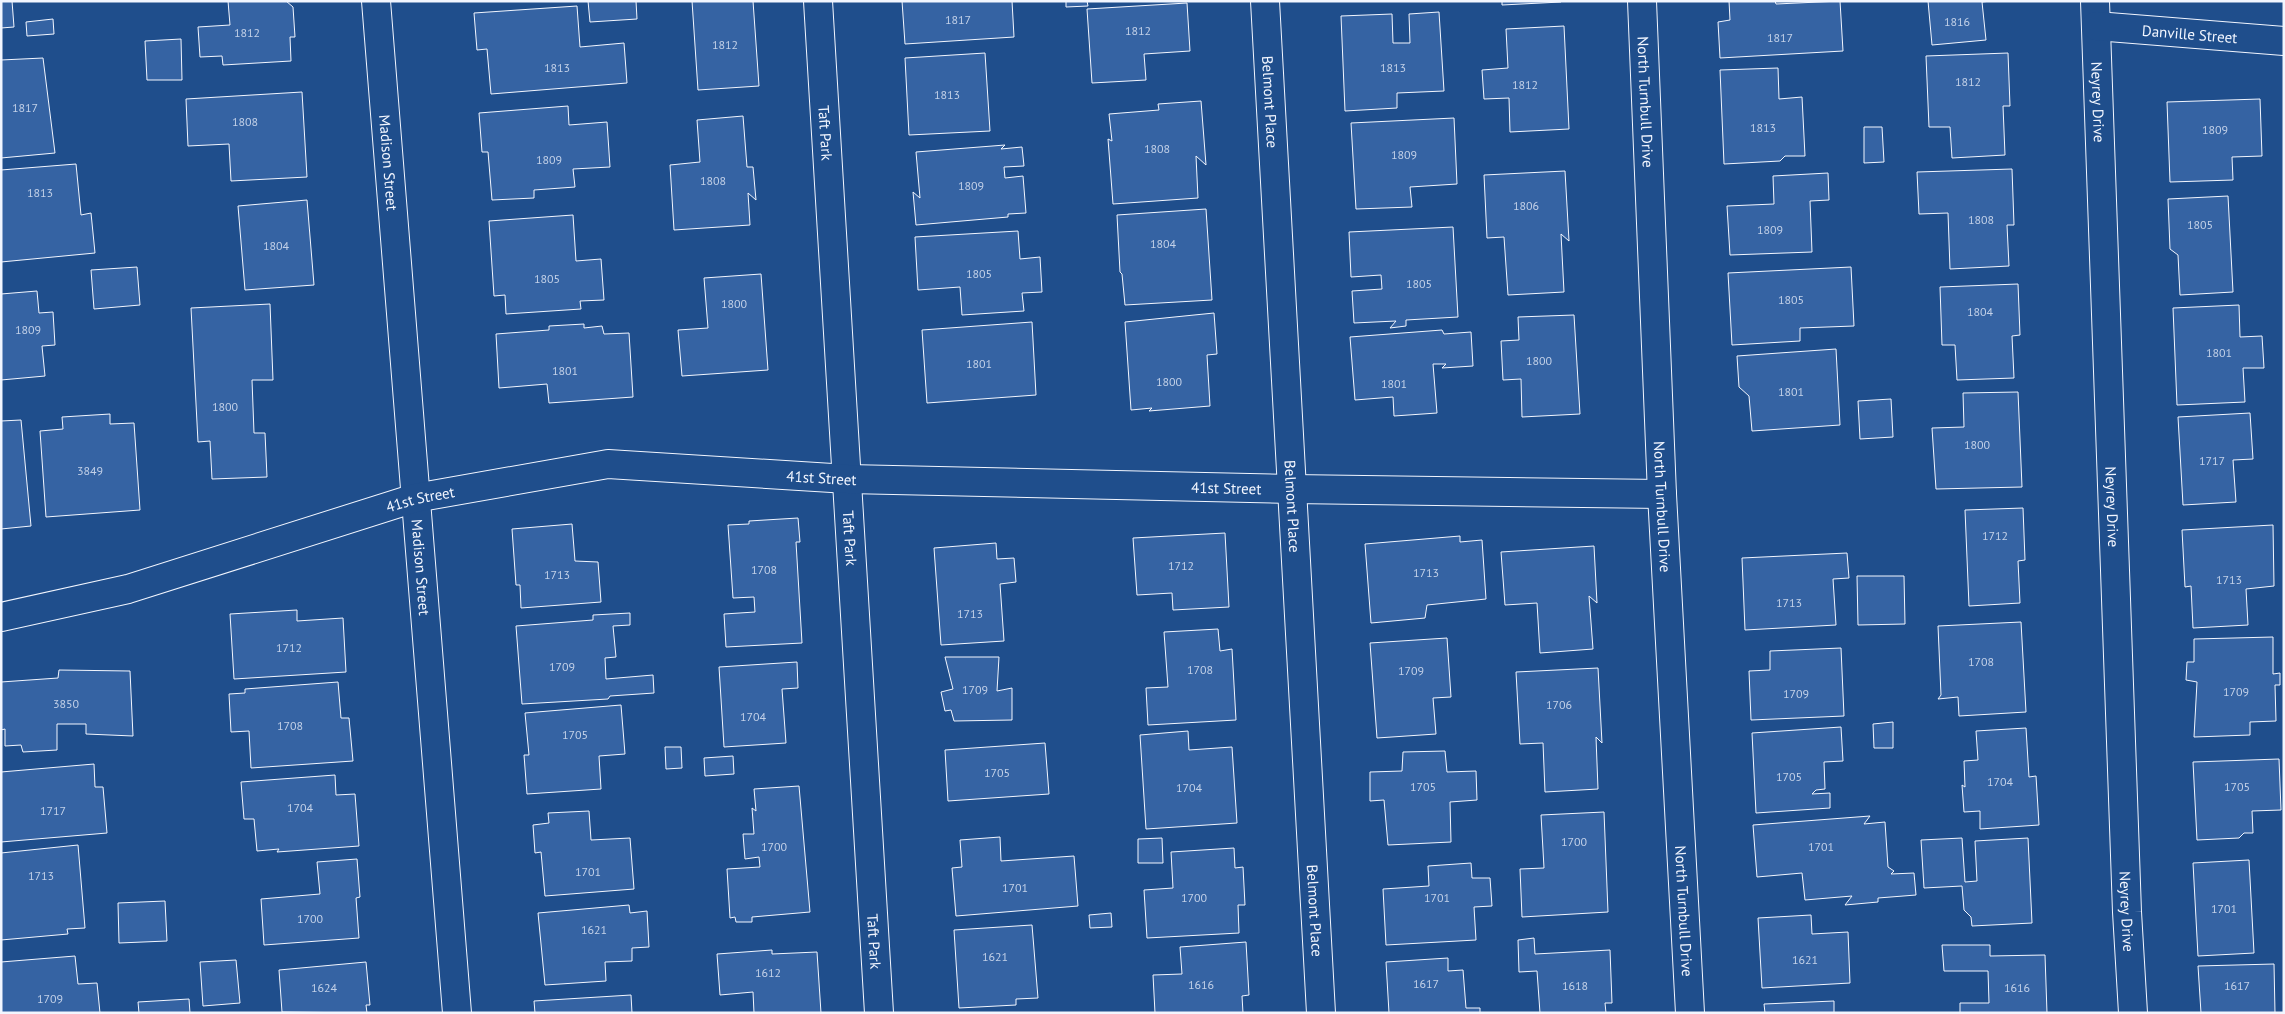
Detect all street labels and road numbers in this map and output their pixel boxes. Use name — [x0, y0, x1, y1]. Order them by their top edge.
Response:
street label: Danville Street — [2141, 20, 2238, 47]
street label: North Turnbull Drive — [1634, 36, 1658, 168]
street label: Belmont Place — [1259, 55, 1283, 149]
street label: Neyrey Drive — [2088, 61, 2109, 143]
street label: Taft Park — [815, 104, 837, 162]
street label: Madison Street — [376, 114, 402, 211]
street label: North Turnbull Drive — [1650, 441, 1676, 573]
street label: Belmont Place — [1281, 459, 1305, 553]
street label: 41st Street — [786, 466, 857, 489]
street label: Neyrey Drive — [2102, 466, 2124, 547]
street label: 41st Street — [1191, 477, 1262, 498]
street label: 41st Street — [383, 482, 456, 516]
street label: Taft Park — [839, 510, 862, 567]
street label: Madison Street — [408, 518, 435, 616]
street label: North Turnbull Drive — [1671, 845, 1698, 977]
street label: Belmont Place — [1303, 864, 1327, 957]
street label: Neyrey Drive — [2116, 871, 2139, 952]
street label: Taft Park — [864, 913, 886, 970]

